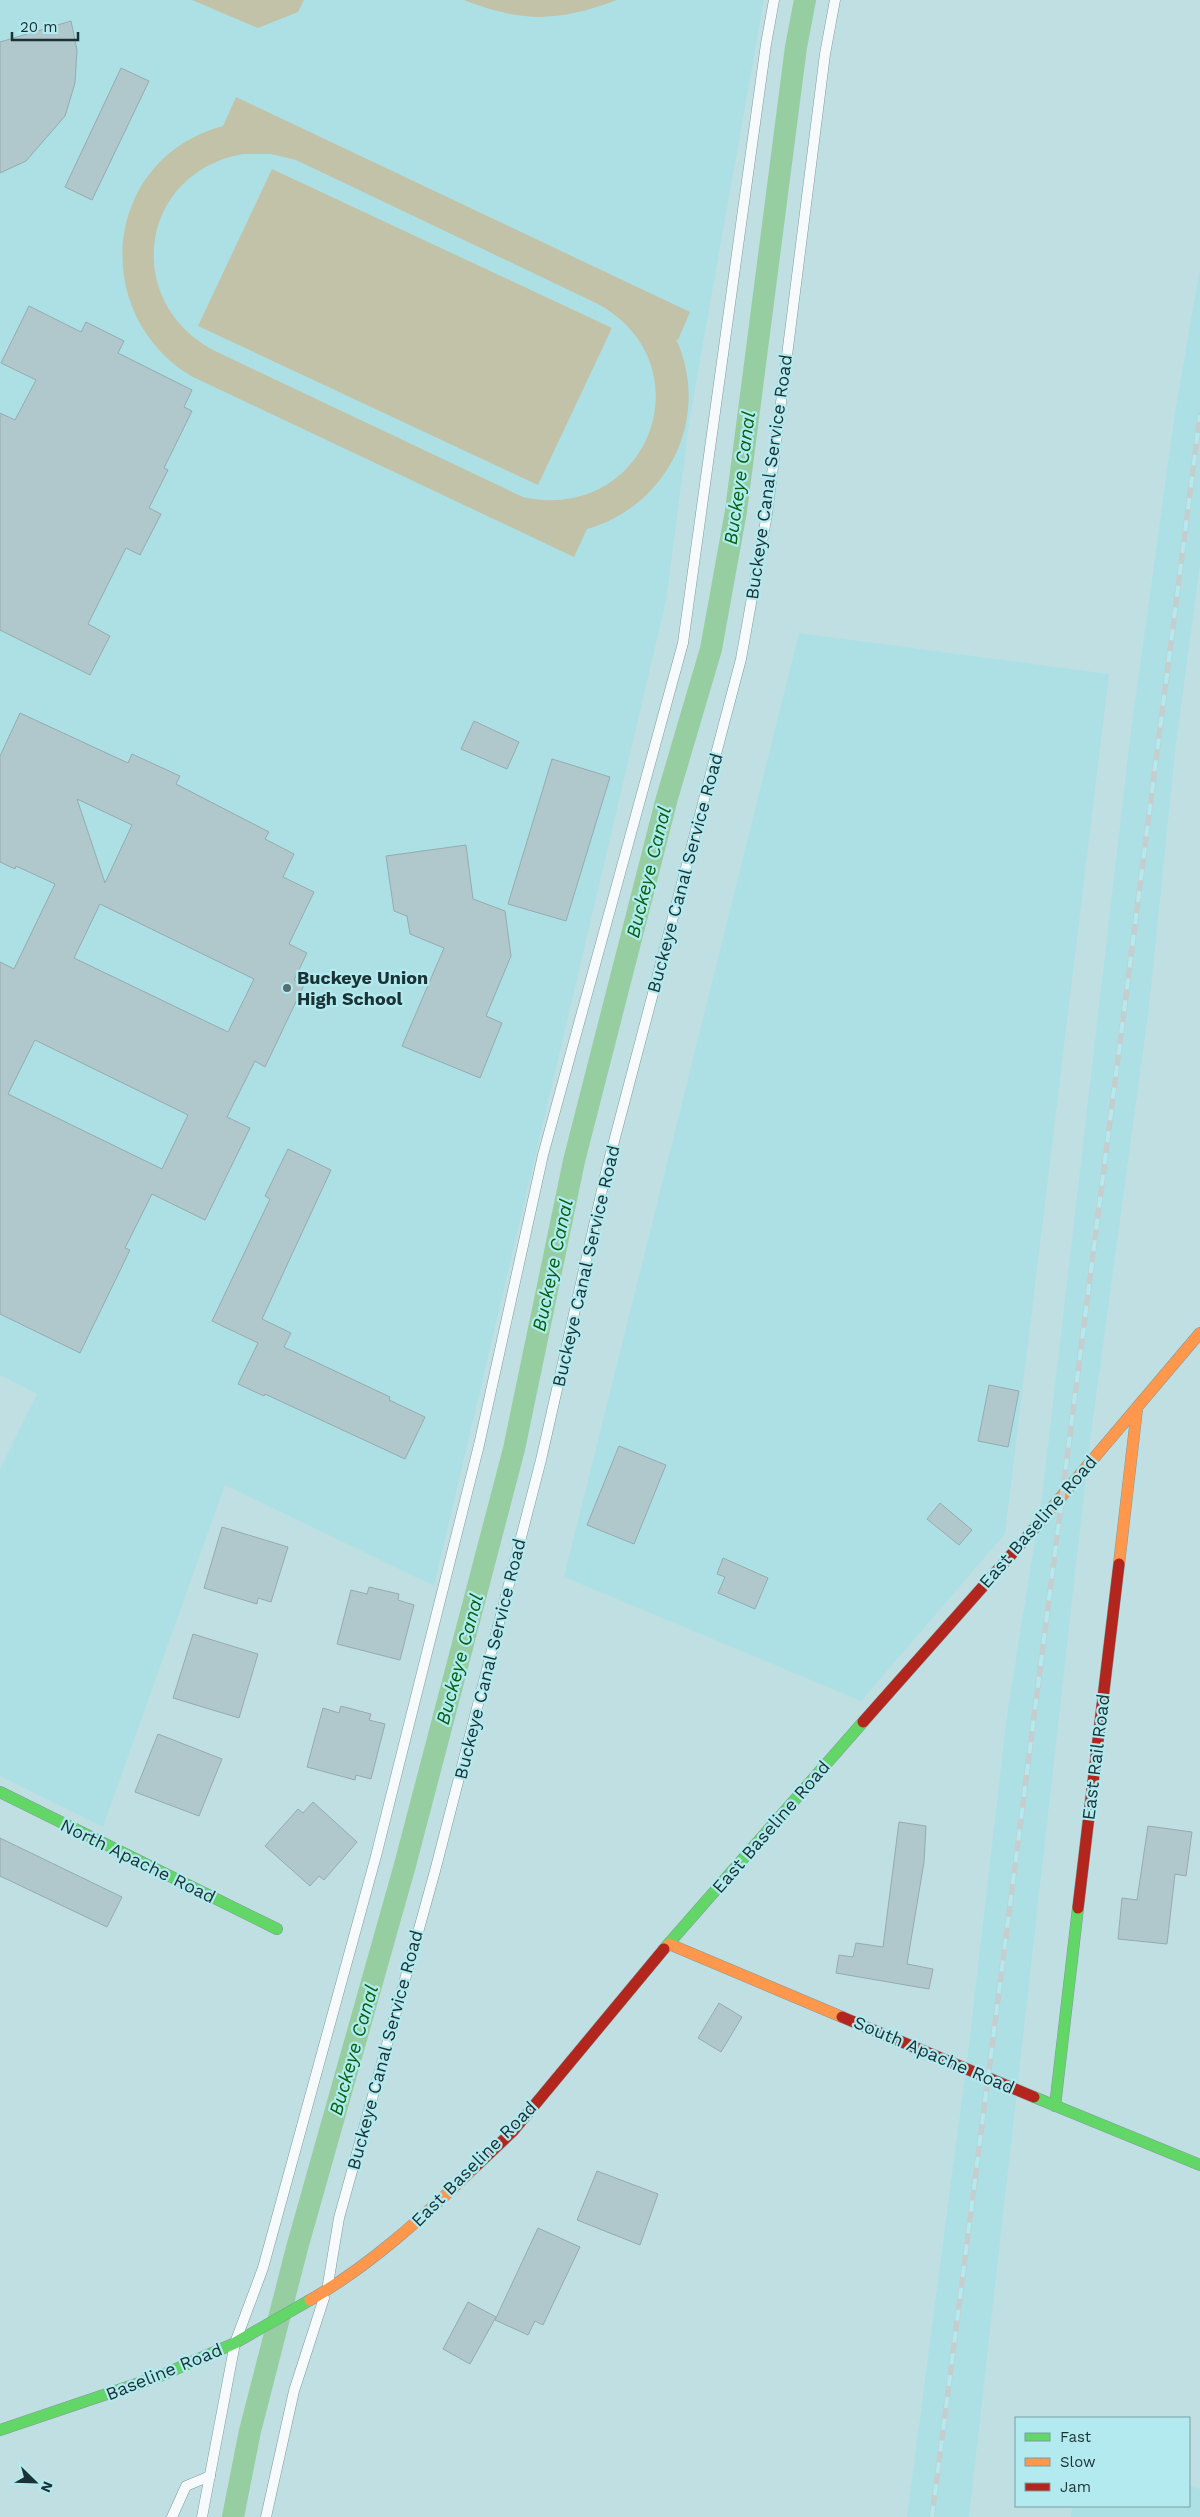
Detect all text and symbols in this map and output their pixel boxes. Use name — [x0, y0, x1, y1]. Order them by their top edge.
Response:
scale bar — [12, 10, 79, 42]
text: 20 m — [20, 18, 58, 36]
street label: Buckeye Canal Service Road — [741, 353, 797, 601]
water label: Buckeye Canal — [718, 410, 760, 546]
street label: Buckeye Canal Service Road — [642, 751, 727, 995]
water label: Buckeye Canal — [621, 804, 676, 940]
place label: Buckeye Union High School — [297, 967, 428, 1009]
marker: Buckeye Union High School — [281, 982, 293, 994]
street label: Buckeye Canal Service Road — [547, 1143, 624, 1389]
water label: Buckeye Canal — [527, 1197, 578, 1333]
street label: East Baseline Road — [974, 1451, 1101, 1592]
street label: Buckeye Canal Service Road — [449, 1536, 530, 1781]
water label: Buckeye Canal — [431, 1591, 488, 1727]
street label: East Rail Road — [1077, 1693, 1114, 1821]
street label: East Baseline Road — [707, 1756, 834, 1897]
street label: North Apache Road — [57, 1814, 219, 1907]
street label: Buckeye Canal Service Road — [342, 1928, 427, 2172]
water label: Buckeye Canal — [324, 1982, 383, 2118]
street label: South Apache Road — [851, 2011, 1018, 2098]
street label: East Baseline Road — [407, 2097, 541, 2231]
street label: Baseline Road — [103, 2339, 225, 2404]
legend — [1015, 2417, 1190, 2507]
text: Fast — [1060, 2428, 1092, 2446]
text: Slow — [1060, 2453, 1096, 2471]
north arrow — [10, 2457, 60, 2507]
text: Jam — [1060, 2478, 1091, 2496]
text: N — [38, 2479, 56, 2495]

